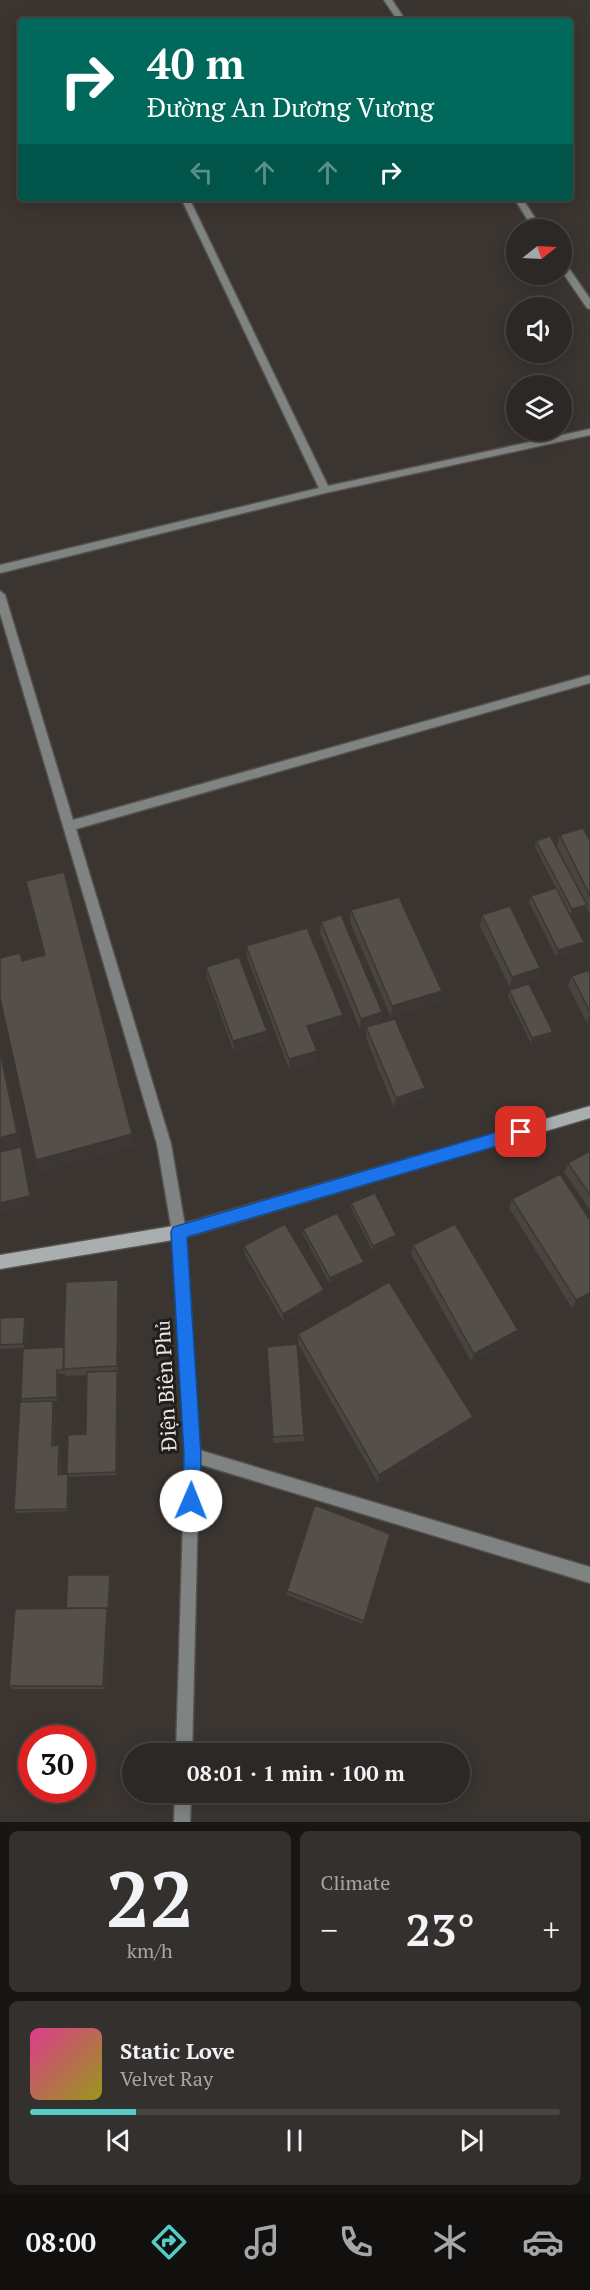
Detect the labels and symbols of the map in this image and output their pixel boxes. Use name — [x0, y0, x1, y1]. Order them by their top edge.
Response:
north arrow — [506, 219, 572, 285]
pin — [495, 1106, 546, 1157]
street label: Điện Biên Phủ — [148, 1319, 182, 1452]
position arrow — [159, 1469, 223, 1533]
speed limit sign: 30 — [18, 1725, 96, 1803]

